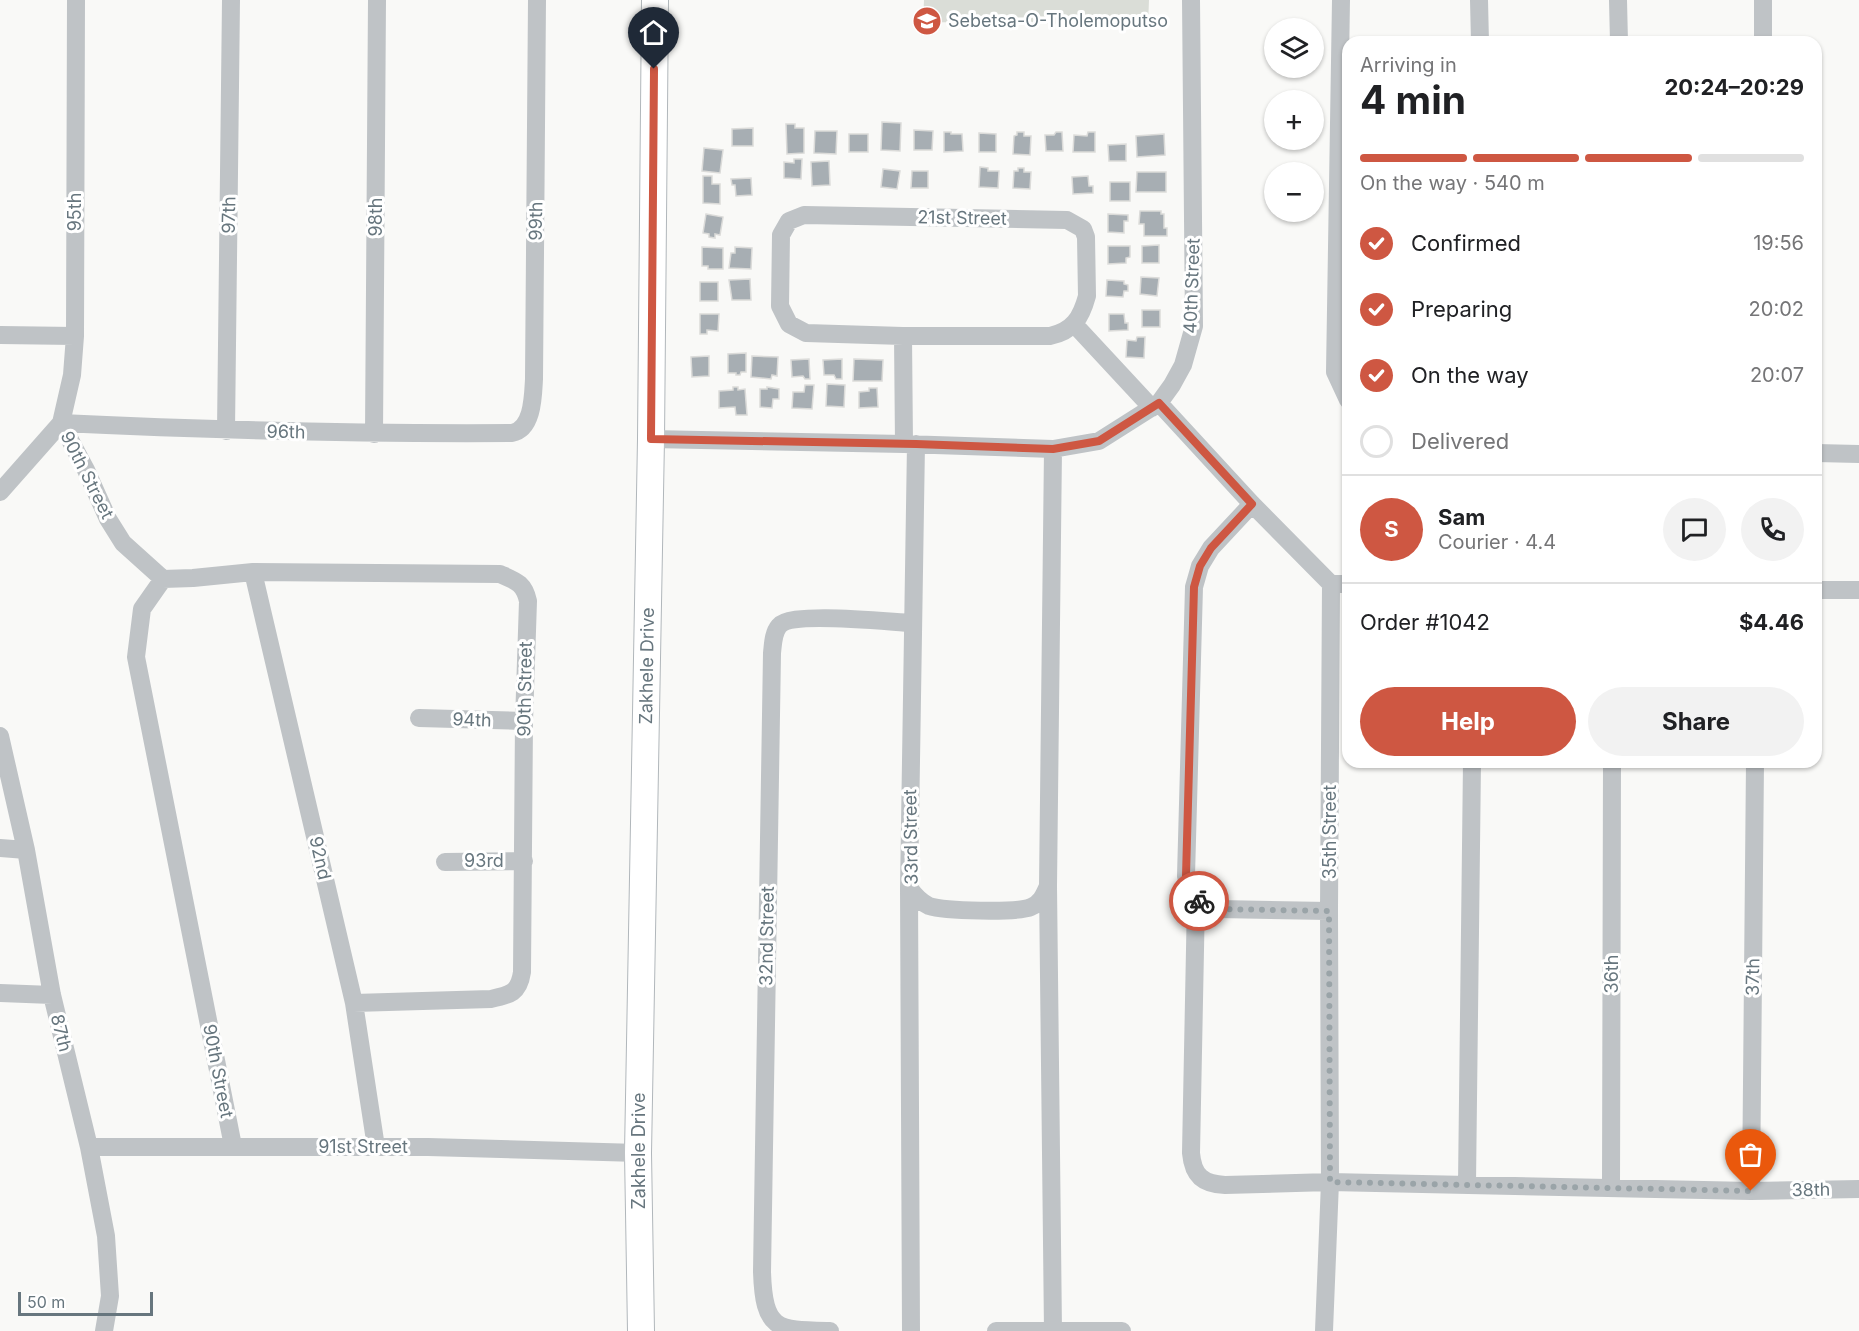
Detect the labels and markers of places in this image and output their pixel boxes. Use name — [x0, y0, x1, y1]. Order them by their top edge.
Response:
school or university icon: Sebetsa-O-Tholemoputso — [911, 5, 943, 37]
pin — [628, 7, 679, 69]
place label: Sebetsa-O-Tholemoputso — [948, 10, 1168, 31]
pin — [1725, 1129, 1776, 1191]

